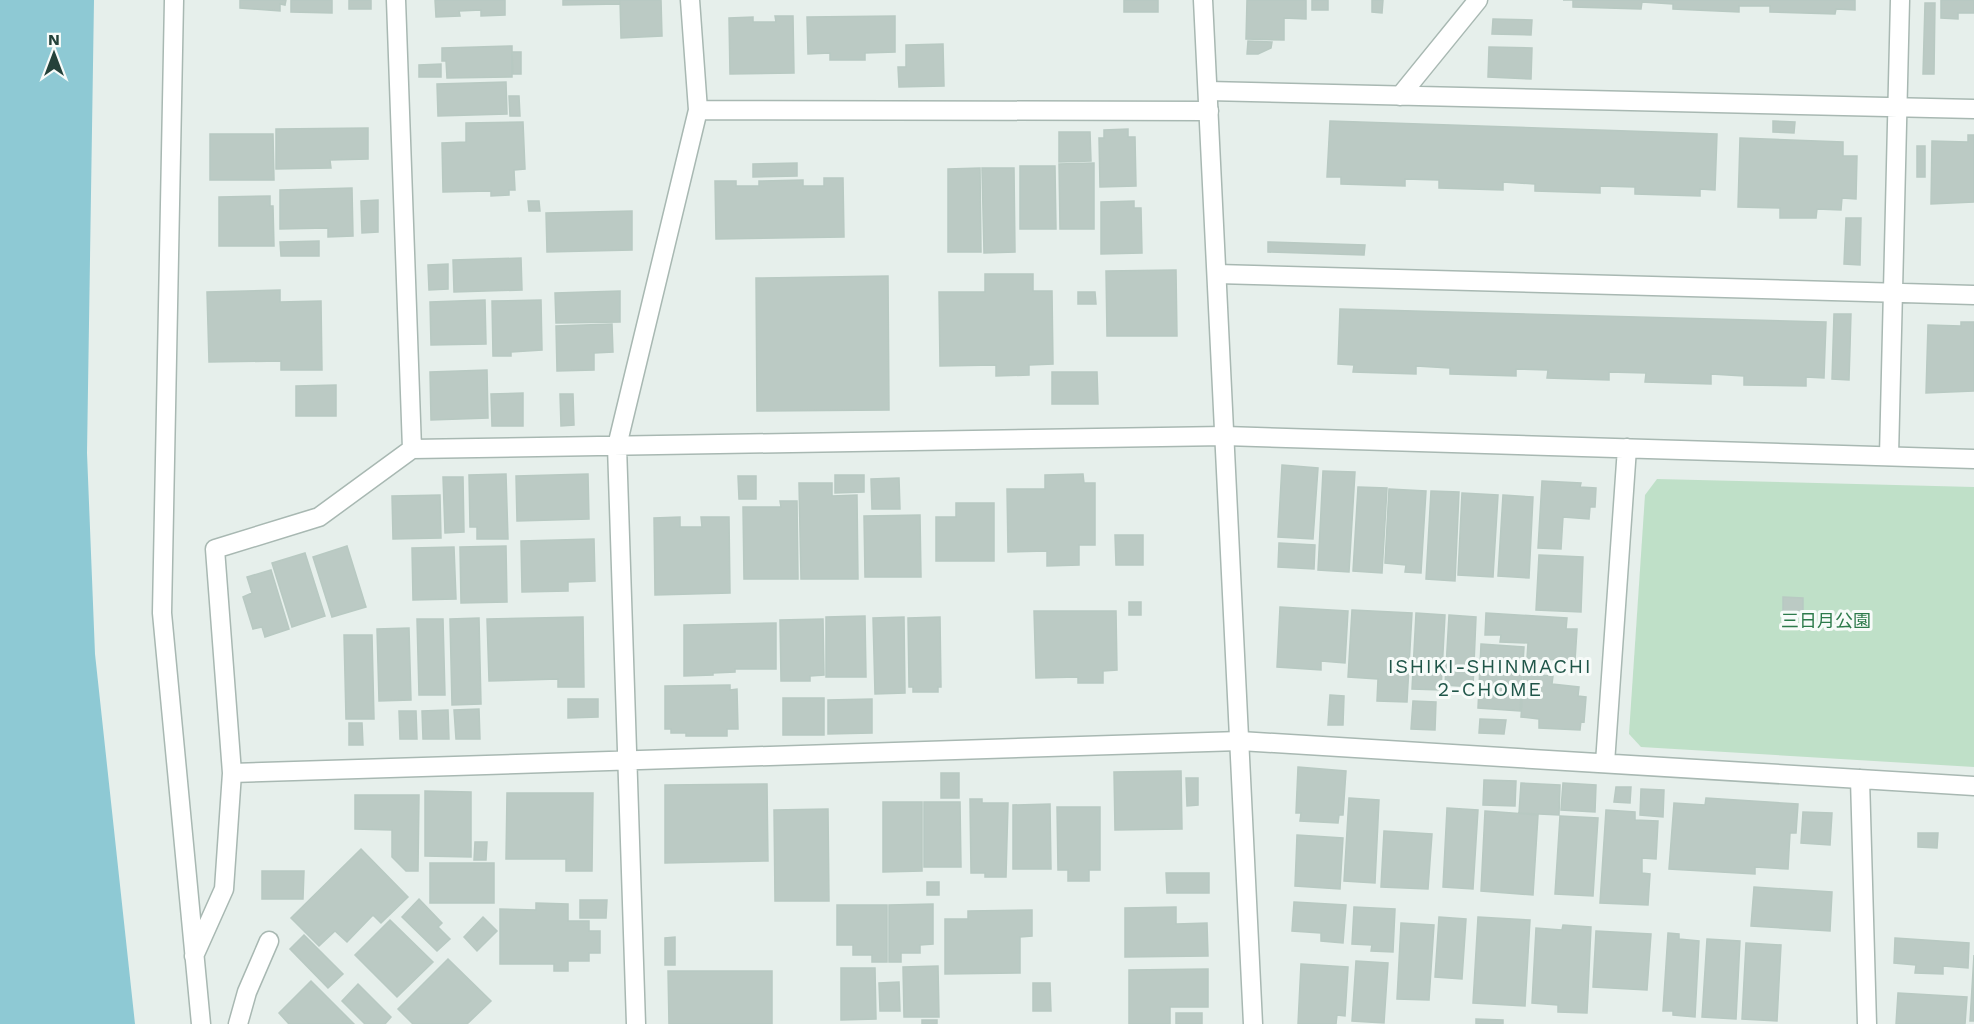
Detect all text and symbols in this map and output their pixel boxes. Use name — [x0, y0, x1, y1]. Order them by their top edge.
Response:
north arrow — [24, 24, 84, 84]
text: N — [48, 30, 60, 49]
park label: 三日月公園 — [1781, 610, 1871, 631]
district label: ISHIKI-SHINMACHI 2-CHOME — [1388, 654, 1592, 701]

